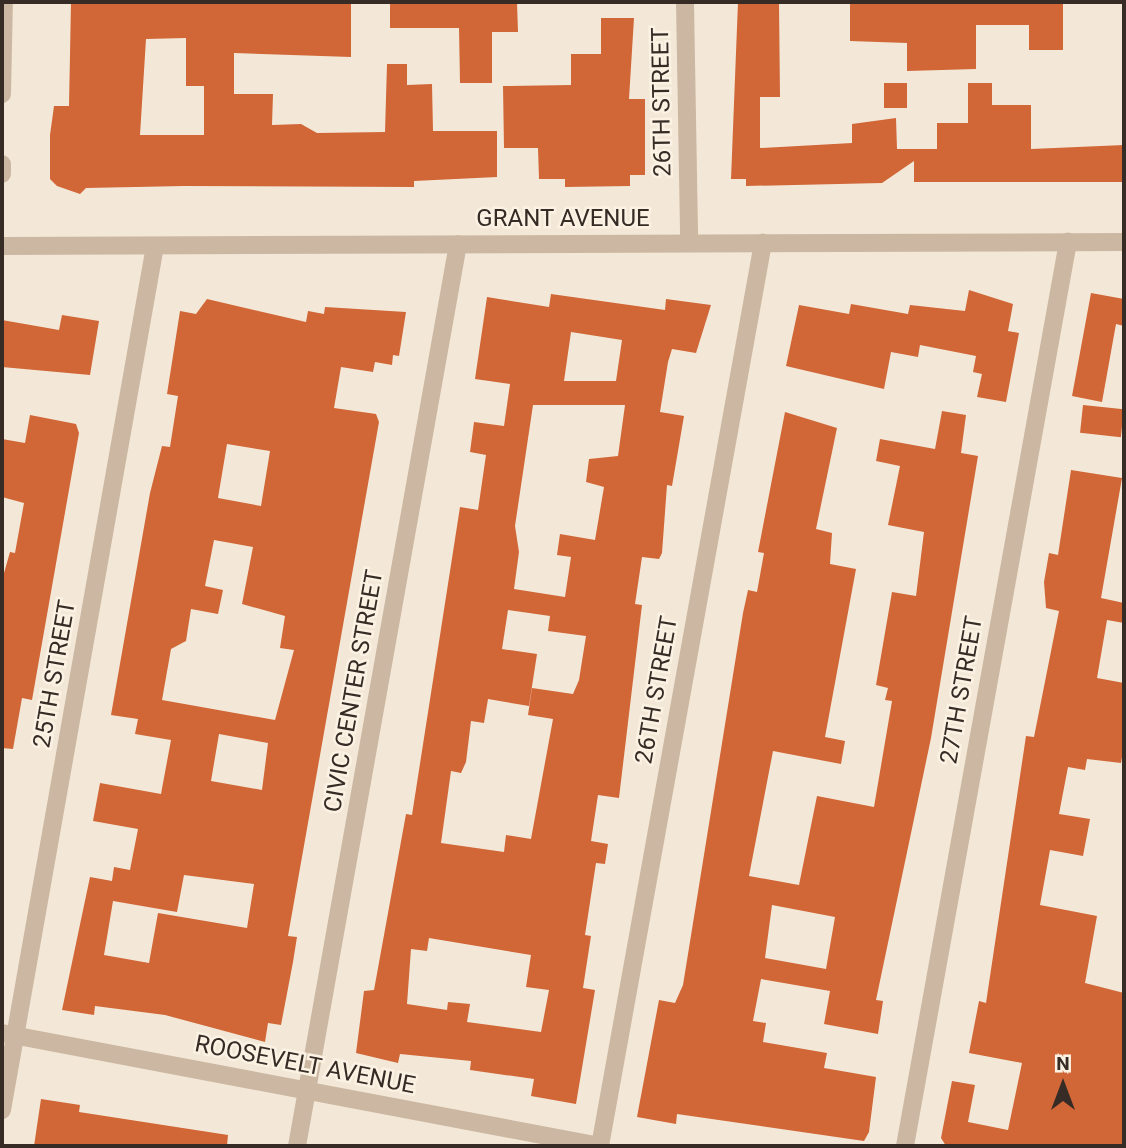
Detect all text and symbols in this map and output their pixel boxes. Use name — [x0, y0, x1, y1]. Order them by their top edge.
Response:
street label: 26TH STREET — [646, 27, 678, 177]
street label: GRANT AVENUE — [476, 205, 650, 233]
street label: CIVIC CENTER STREET — [319, 568, 389, 814]
street label: 25TH STREET — [28, 598, 82, 750]
street label: 26TH STREET — [630, 614, 684, 766]
street label: 27TH STREET — [935, 614, 989, 766]
street label: ROOSEVELT AVENUE — [192, 1029, 418, 1101]
north arrow — [1028, 1050, 1098, 1120]
text: N — [1056, 1052, 1070, 1075]

